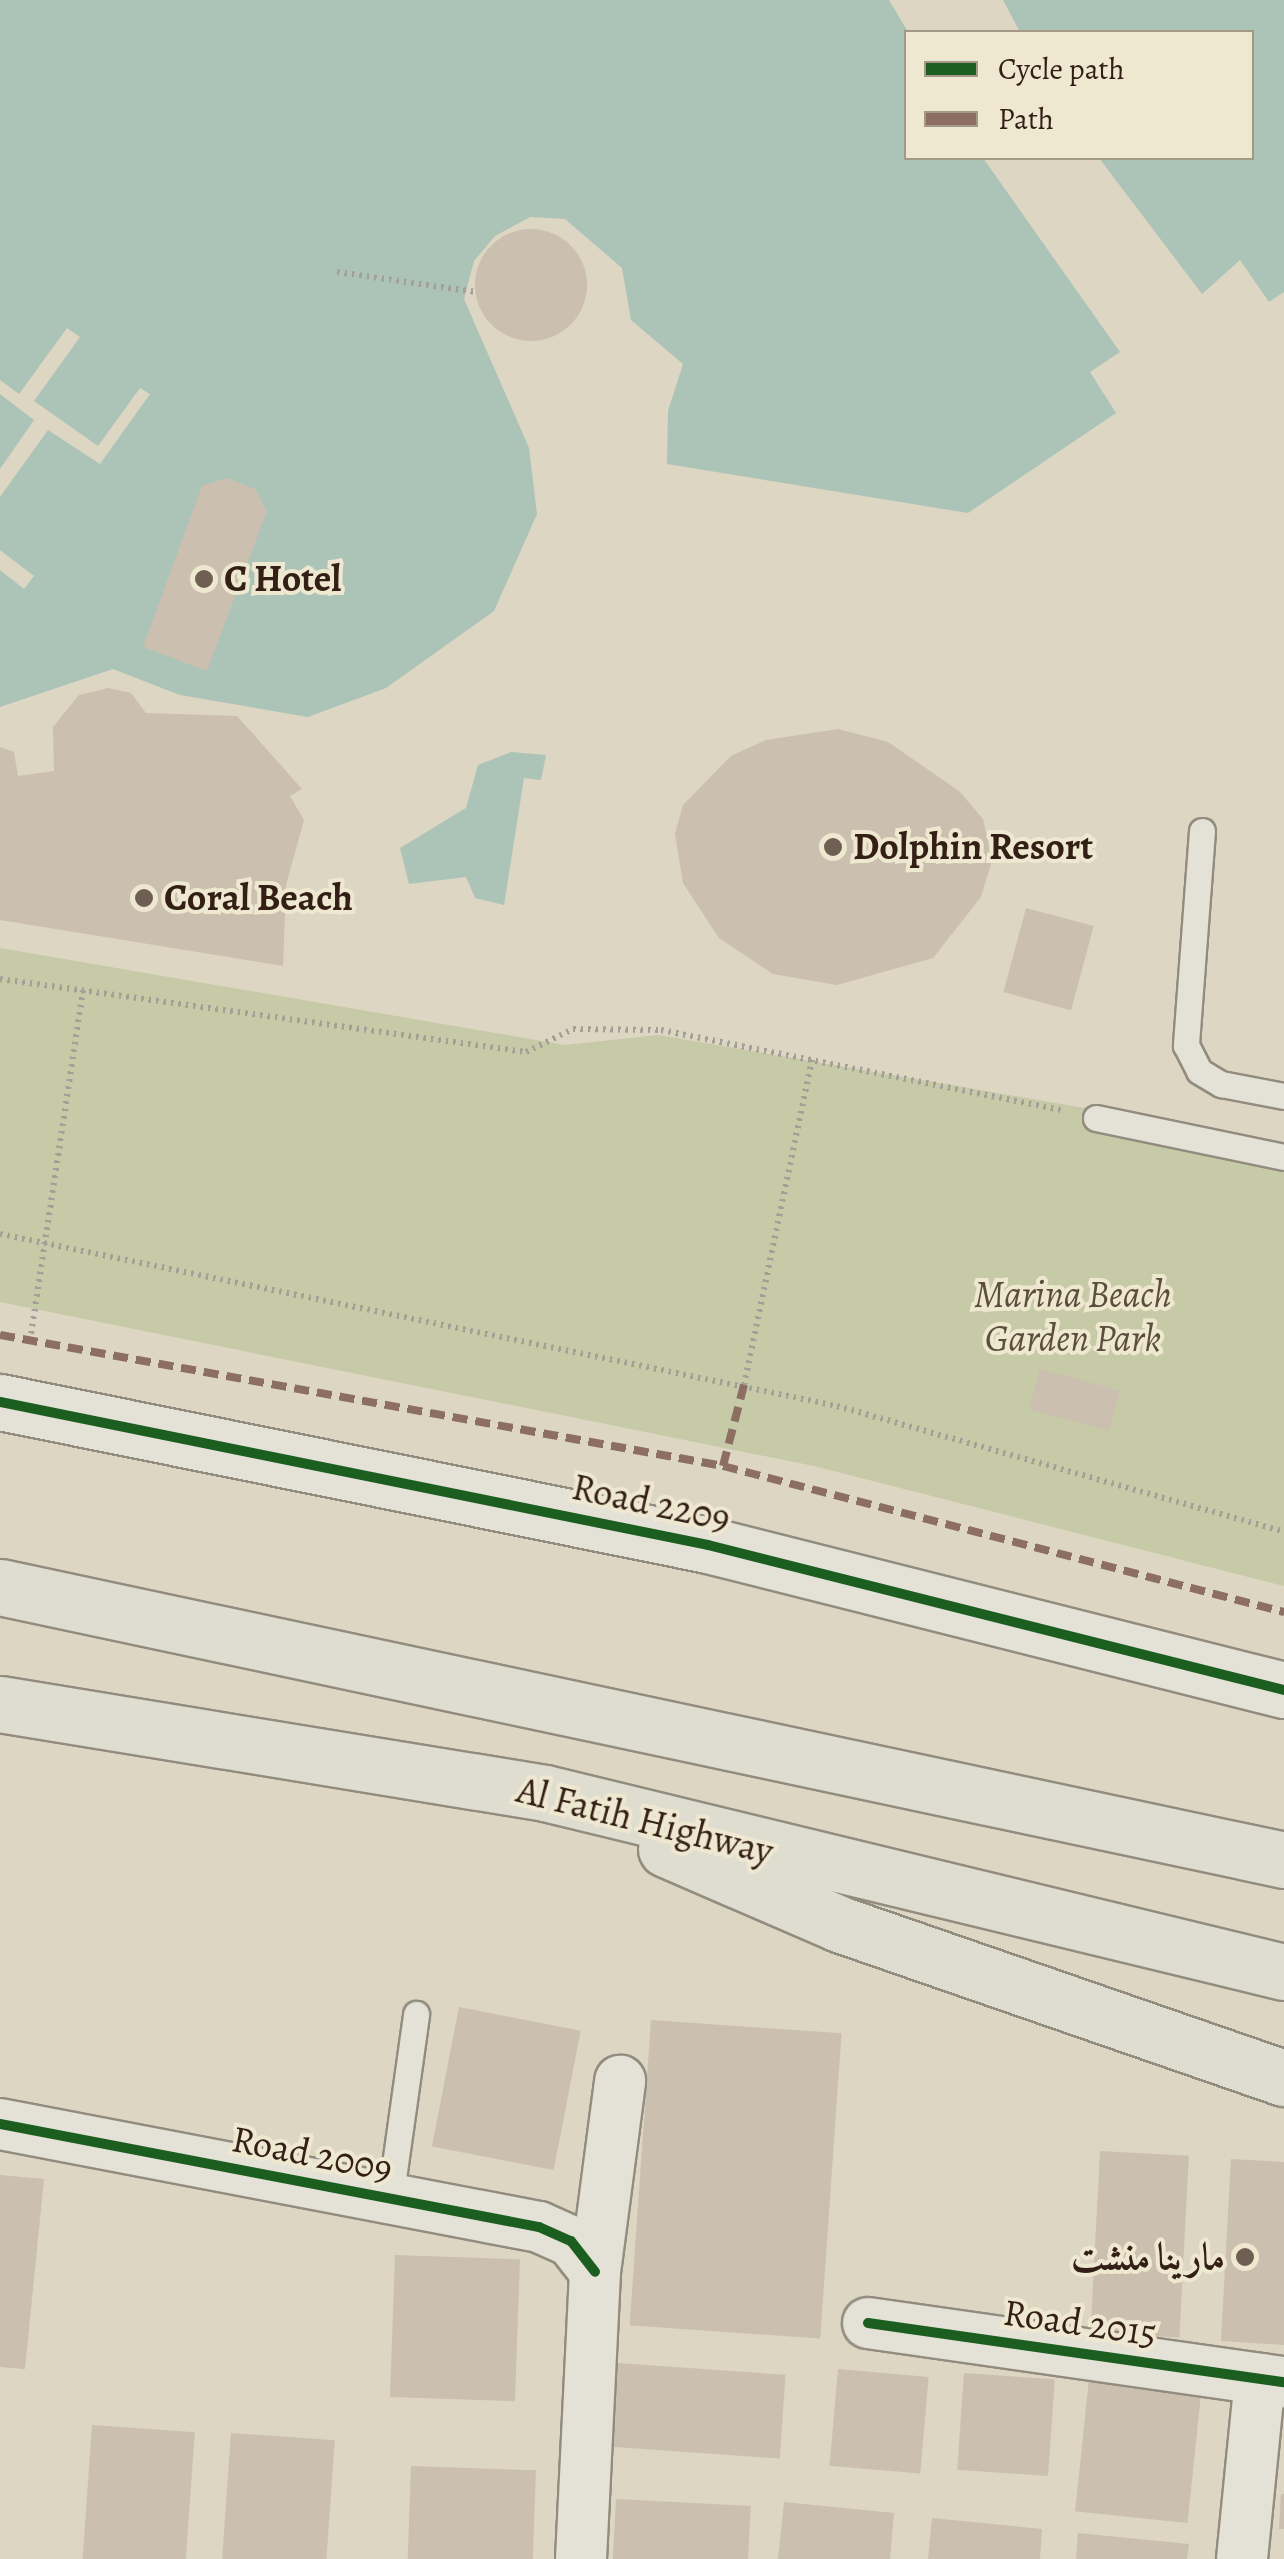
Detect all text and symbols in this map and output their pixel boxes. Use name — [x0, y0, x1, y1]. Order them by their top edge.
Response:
legend — [904, 30, 1254, 160]
text: Cycle path — [998, 49, 1125, 89]
text: Path — [998, 99, 1054, 139]
place label: C Hotel — [224, 556, 341, 602]
marker: C Hotel — [193, 568, 215, 590]
place label: Dolphin Resort — [853, 824, 1093, 870]
marker: Dolphin Resort — [822, 836, 844, 858]
place label: Coral Beach — [164, 875, 353, 921]
marker: Coral Beach — [133, 887, 155, 909]
park label: Marina Beach Garden Park — [974, 1272, 1172, 1362]
street label: Road 2209 — [568, 1464, 734, 1542]
street label: Al Fatih Highway — [512, 1767, 778, 1875]
street label: Road 2009 — [228, 2116, 396, 2192]
place label: مارينا منشت — [1071, 2234, 1225, 2280]
marker: مارينا منشت — [1234, 2246, 1256, 2268]
street label: Road 2015 — [1000, 2290, 1160, 2356]

